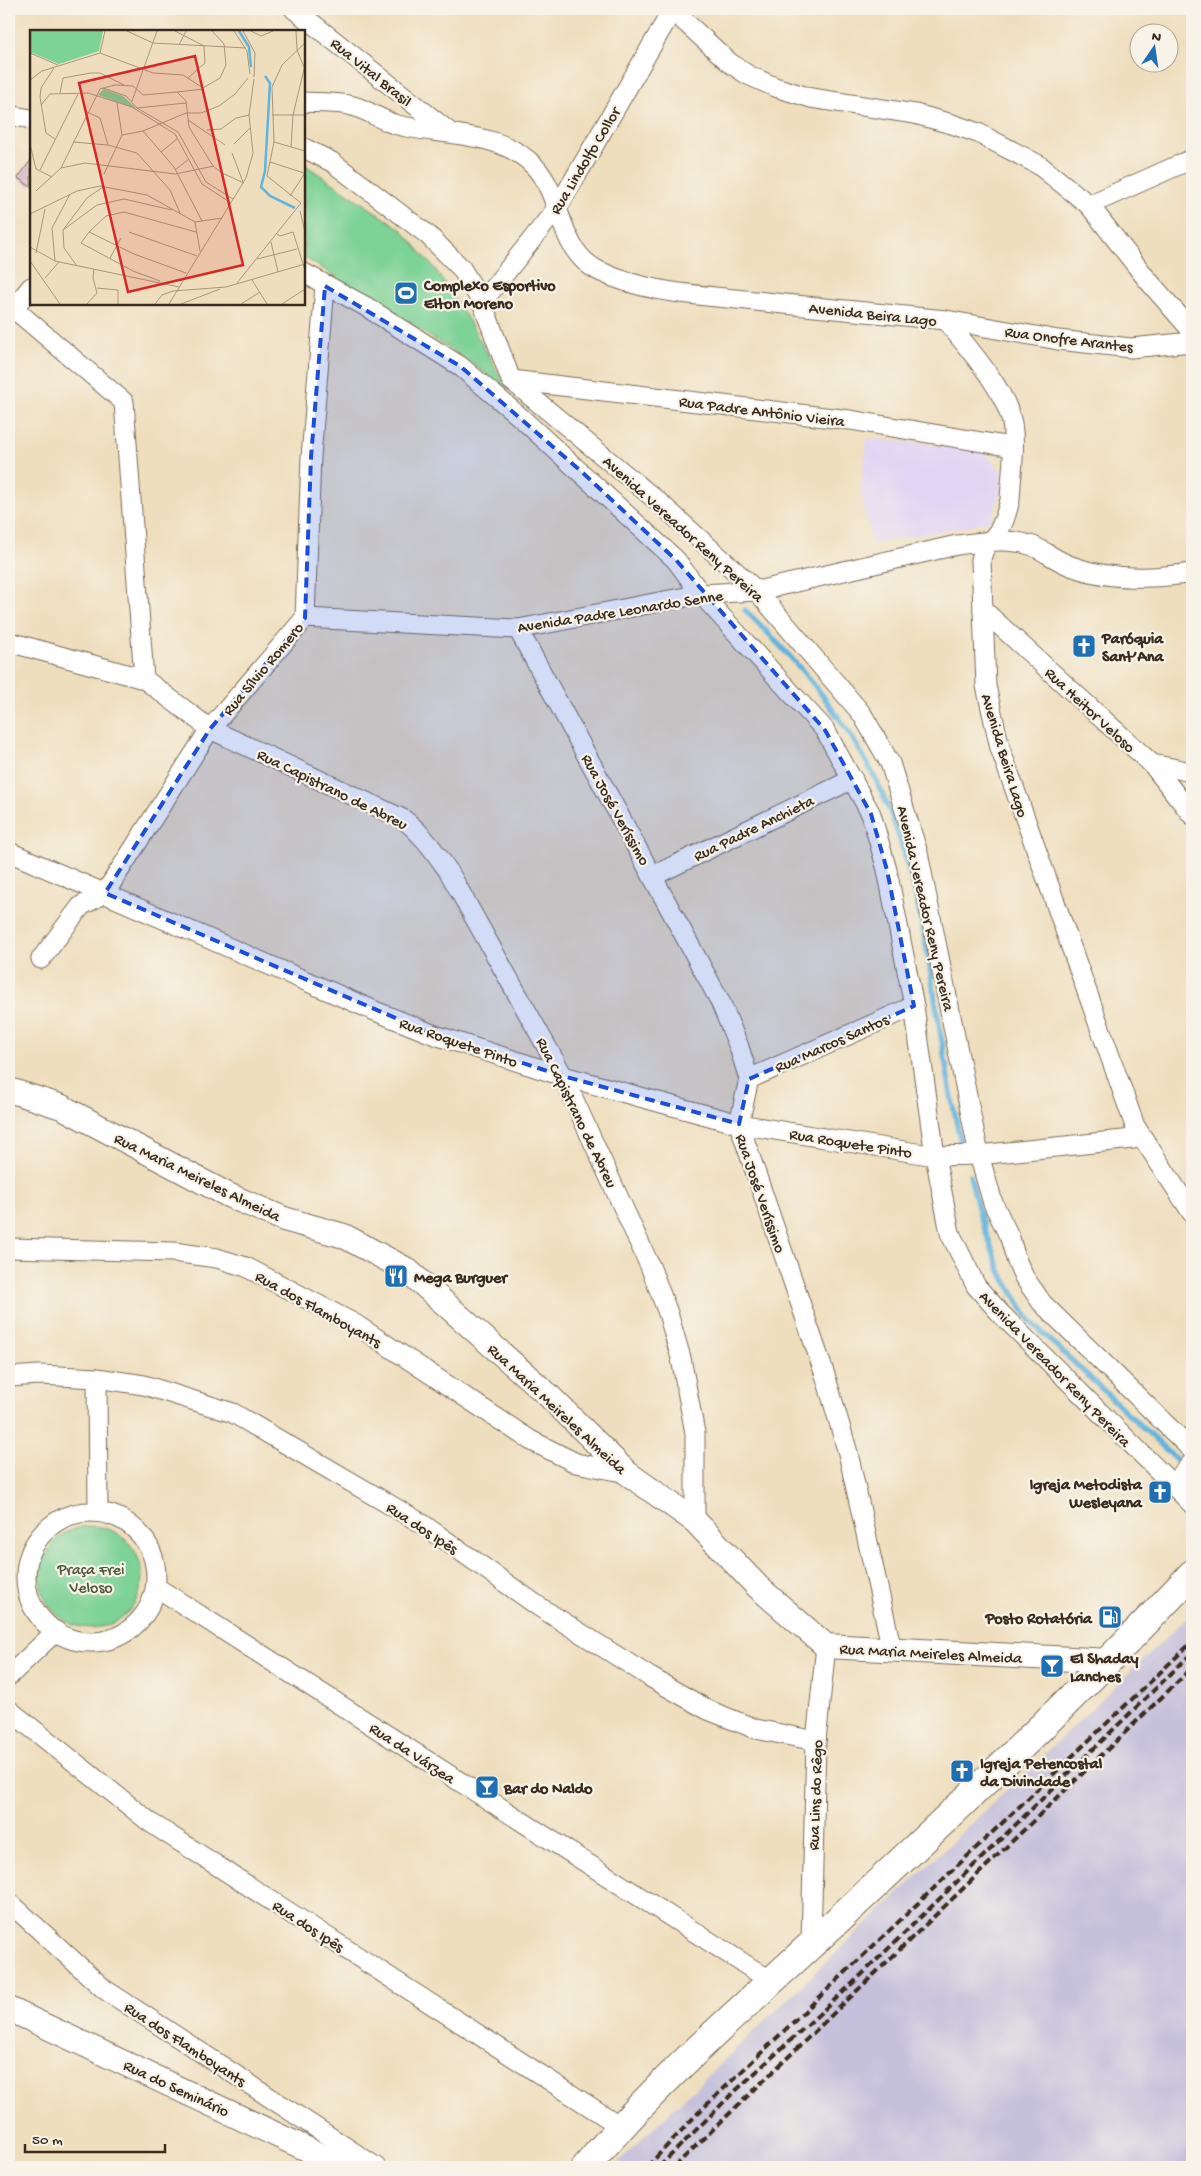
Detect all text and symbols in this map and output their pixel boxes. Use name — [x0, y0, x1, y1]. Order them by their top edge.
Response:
north arrow — [1128, 22, 1178, 72]
text: N — [1150, 28, 1163, 47]
inset map — [30, 30, 305, 305]
street label: Rua Vital Brasil — [325, 35, 414, 112]
street label: Rua Lindolfo Collor — [548, 104, 627, 219]
place label: Complexo Esportivo Elton Moreno — [423, 278, 556, 315]
sports icon: Complexo Esportivo Elton Moreno — [393, 280, 419, 306]
street label: Avenida Beira Lago — [808, 300, 937, 333]
street label: Rua Onofre Arantes — [1003, 324, 1135, 359]
street label: Rua Padre Antônio Vieira — [678, 394, 847, 433]
street label: Avenida Vereador Reny Pereira — [597, 453, 767, 609]
street label: Avenida Padre Leonardo Senne — [516, 588, 725, 639]
street label: Rua Sílvio Romero — [220, 620, 309, 721]
place label: Paróquia Sant’Ana — [1101, 631, 1165, 668]
church icon: Paróquia Sant’Ana — [1071, 633, 1097, 659]
street label: Rua Heitor Veloso — [1039, 665, 1138, 758]
street label: Avenida Beira Lago — [975, 692, 1030, 820]
street label: Rua Capistrano de Abreu — [253, 746, 410, 836]
street label: Rua José Veríssimo — [575, 752, 652, 870]
street label: Rua Padre Anchieta — [691, 792, 819, 868]
street label: Avenida Vereador Reny Pereira — [891, 804, 957, 1014]
street label: Rua Marcos Santos — [773, 1011, 893, 1079]
street label: Rua Roquete Pinto — [396, 1015, 520, 1073]
street label: Rua Capistrano de Abreu — [530, 1035, 620, 1192]
street label: Rua Roquete Pinto — [788, 1126, 913, 1165]
street label: Rua Maria Meireles Almeida — [110, 1131, 284, 1228]
street label: Rua José Veríssimo — [729, 1132, 788, 1256]
restaurant icon: Mega Burguer — [383, 1263, 409, 1289]
street label: Rua dos Flamboyants — [251, 1268, 385, 1354]
place label: Mega Burguer — [414, 1270, 509, 1289]
street label: Avenida Vereador Reny Pereira — [974, 1288, 1134, 1453]
street label: Rua Maria Meireles Almeida — [482, 1341, 630, 1481]
place label: Igreja Metodista Wesleyana — [1029, 1477, 1143, 1514]
church icon: Igreja Metodista Wesleyana — [1147, 1479, 1173, 1505]
street label: Rua dos Ipês — [382, 1500, 461, 1561]
park label: Praça Frei Veloso — [56, 1562, 125, 1599]
fuel station icon: Posto Rotatória — [1097, 1604, 1123, 1630]
place label: Posto Rotatória — [984, 1611, 1093, 1630]
street label: Rua Maria Meireles Almeida — [839, 1641, 1024, 1670]
place label: El Shaday Lanches — [1070, 1651, 1138, 1688]
bar icon: El Shaday Lanches — [1039, 1653, 1065, 1679]
street label: Rua da Várzea — [365, 1720, 458, 1790]
street label: Rua Lins do Rêgo — [806, 1739, 829, 1851]
place label: Igreja Petencostal da Divindade — [980, 1756, 1103, 1793]
church icon: Igreja Petencostal da Divindade — [949, 1758, 975, 1784]
bar icon: Bar do Naldo — [474, 1774, 500, 1800]
place label: Bar do Naldo — [503, 1781, 593, 1800]
street label: Rua dos Ipês — [268, 1898, 347, 1959]
street label: Rua dos Flamboyants — [120, 1999, 249, 2093]
street label: Rua do Seminário — [120, 2057, 231, 2123]
scale bar — [25, 2121, 165, 2153]
text: 50 m — [32, 2132, 63, 2150]

